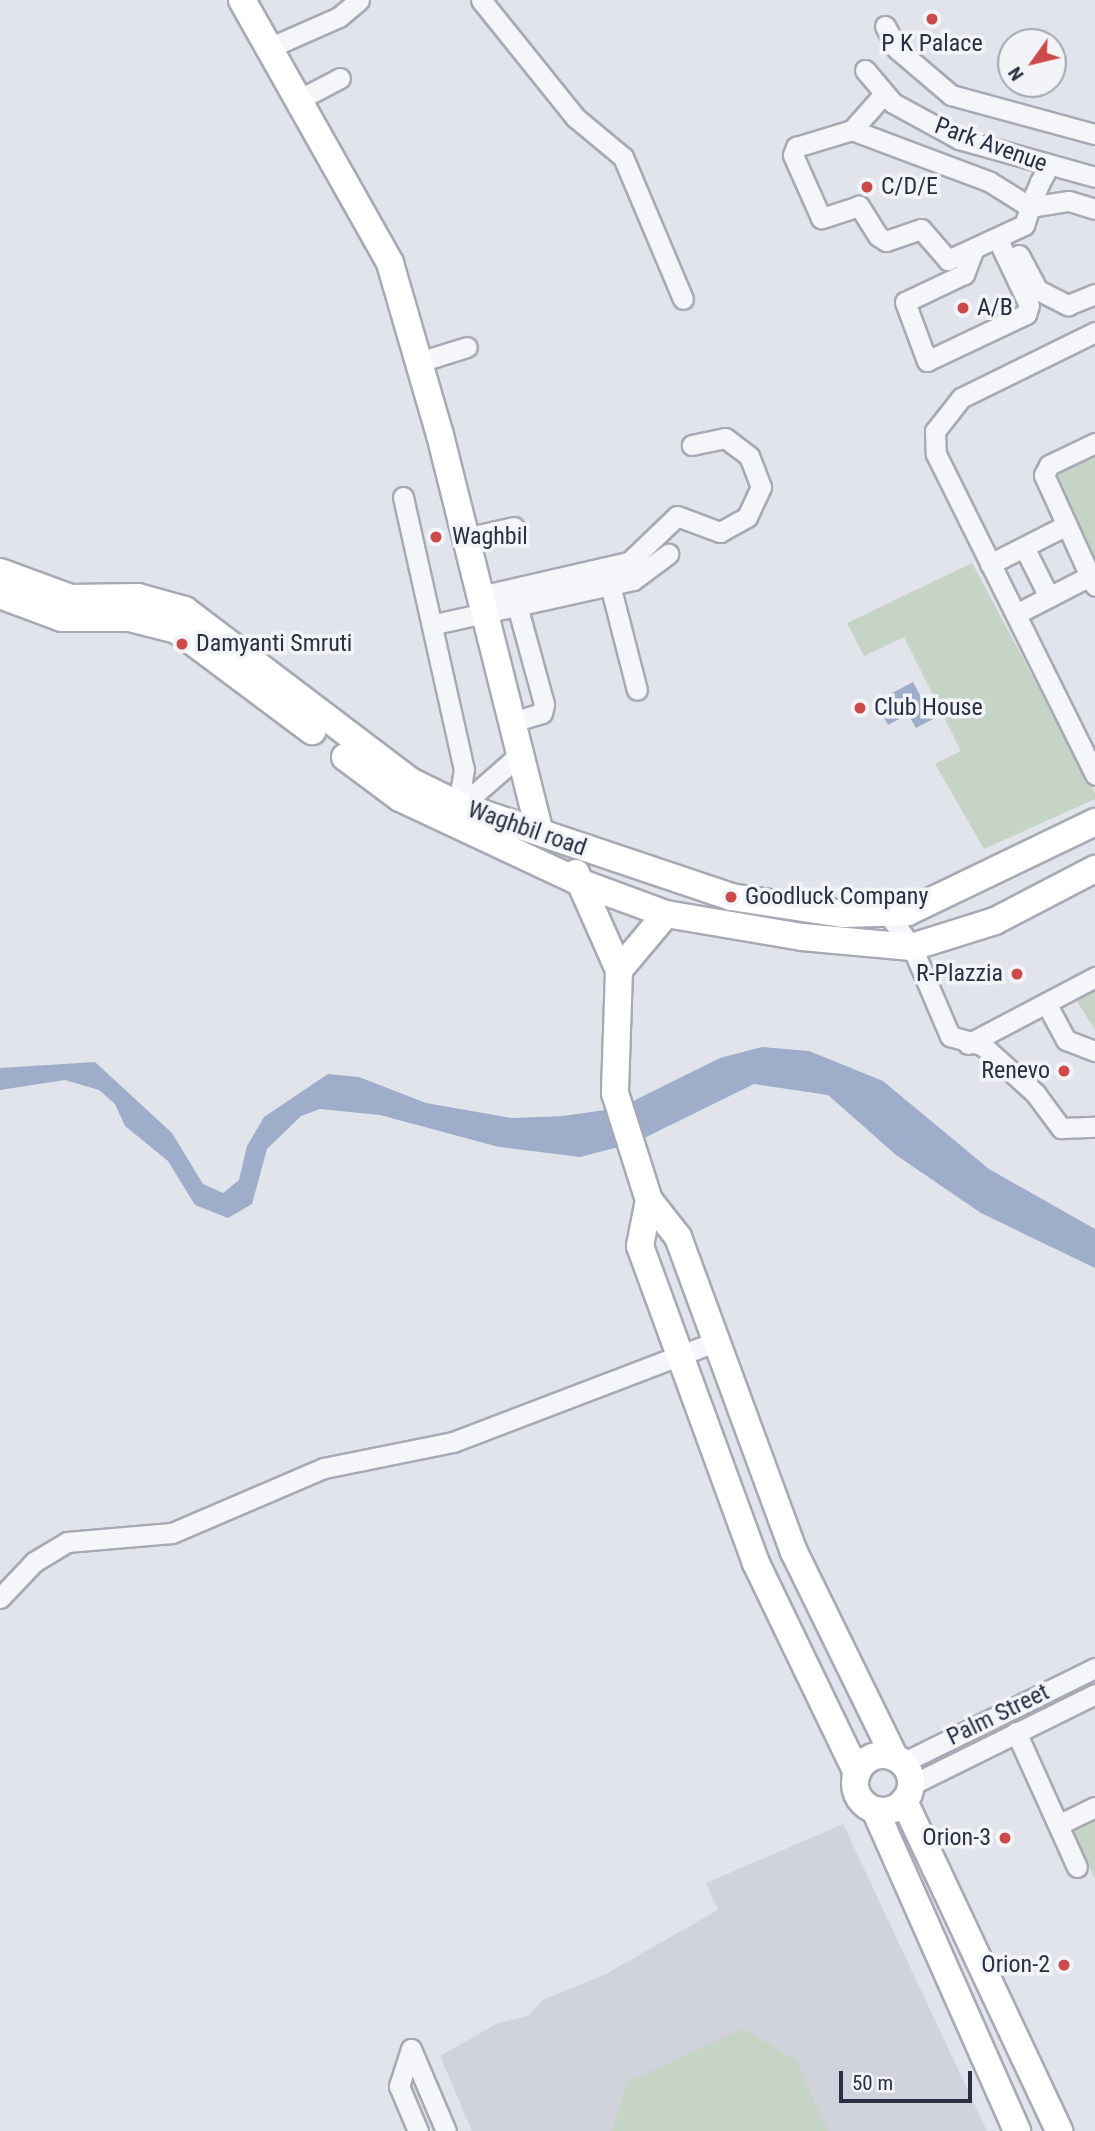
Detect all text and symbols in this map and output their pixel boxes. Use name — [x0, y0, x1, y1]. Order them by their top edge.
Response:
marker: P K Palace — [924, 11, 940, 27]
north arrow — [997, 28, 1067, 98]
place label: P K Palace — [881, 30, 983, 58]
text: N — [1003, 63, 1029, 85]
street label: Park Avenue — [931, 111, 1051, 179]
place label: C/D/E — [881, 173, 938, 201]
marker: C/D/E — [859, 179, 875, 195]
place label: A/B — [977, 294, 1013, 322]
marker: A/B — [955, 300, 971, 316]
place label: Waghbil — [452, 523, 528, 551]
marker: Waghbil — [426, 527, 446, 547]
place label: Damyanti Smruti — [196, 630, 352, 658]
marker: Damyanti Smruti — [174, 636, 190, 652]
place label: Club House — [874, 694, 983, 722]
marker: Club House — [852, 700, 868, 716]
street label: Waghbil road — [464, 795, 590, 863]
place label: Goodluck Company — [745, 883, 928, 911]
marker: Goodluck Company — [723, 889, 739, 905]
place label: R-Plazzia — [916, 960, 1003, 988]
marker: R-Plazzia — [1009, 966, 1025, 982]
place label: Renevo — [981, 1057, 1050, 1085]
marker: Renevo — [1056, 1063, 1072, 1079]
street label: Palm Street — [942, 1678, 1054, 1752]
place label: Orion-3 — [922, 1824, 991, 1852]
marker: Orion-3 — [997, 1830, 1013, 1846]
place label: Orion-2 — [981, 1951, 1050, 1979]
marker: Orion-2 — [1056, 1957, 1072, 1973]
scale bar — [843, 2058, 976, 2102]
text: 50 m — [852, 2071, 893, 2095]

